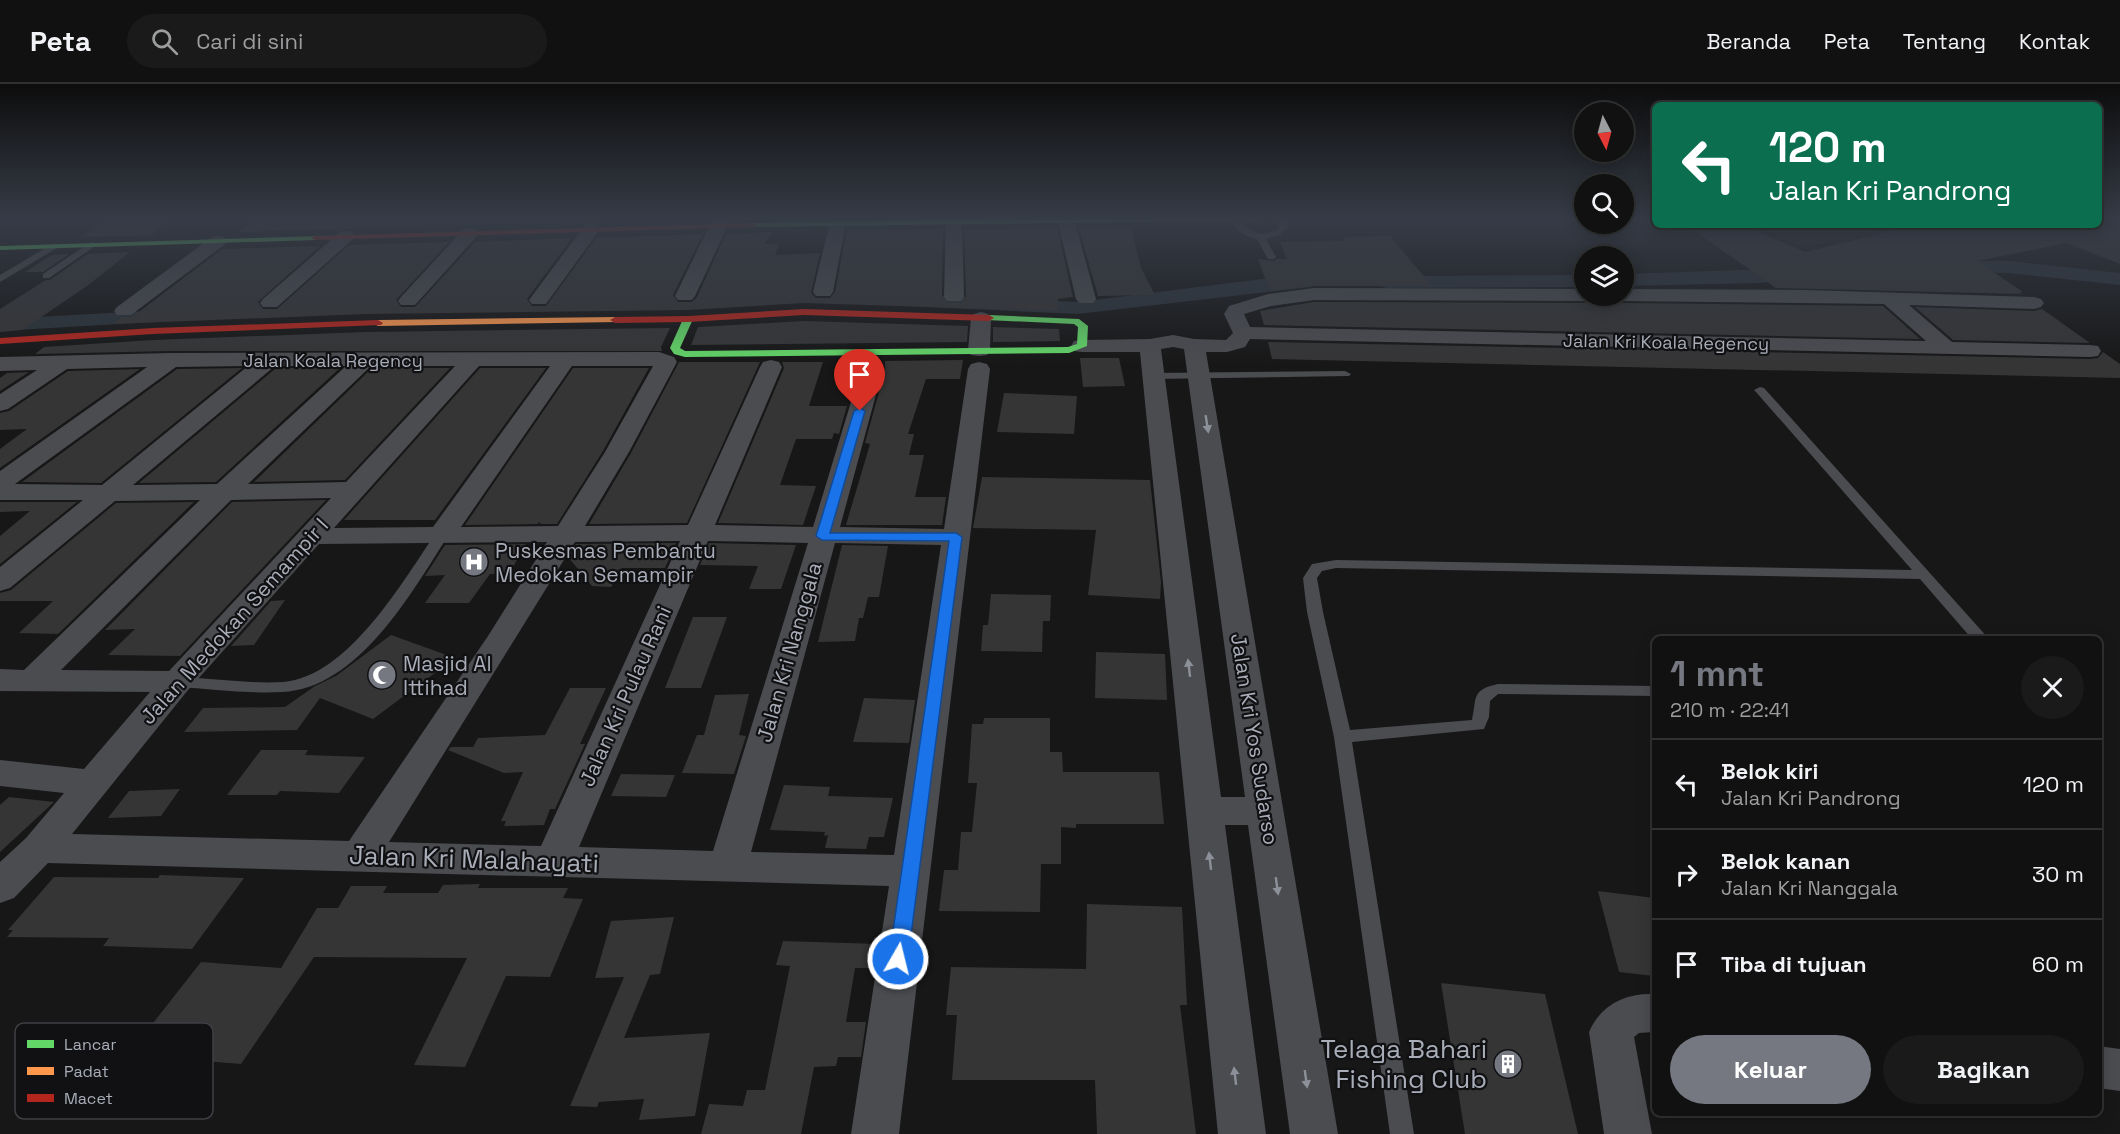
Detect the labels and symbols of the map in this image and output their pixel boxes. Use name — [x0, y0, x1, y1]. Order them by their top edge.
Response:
north arrow — [1574, 102, 1634, 162]
street label: Jalan Kri Koala Regency — [1563, 329, 1769, 355]
street label: Jalan Koala Regency — [243, 349, 423, 372]
pin — [834, 349, 885, 411]
one-way arrow — [1203, 414, 1212, 433]
street label: Jalan Medokan Semampir I — [134, 512, 334, 730]
place label: Puskesmas Pembantu Medokan Semampir — [495, 537, 716, 588]
hospital icon: Puskesmas Pembantu Medokan Semampir — [458, 546, 490, 578]
street label: Jalan Kri Nanggala — [750, 559, 828, 745]
street label: Jalan Kri Pulau Rani — [573, 602, 677, 790]
street label: Jalan Kri Yos Sudarso — [1225, 631, 1285, 847]
place label: Masjid Al Ittihad — [403, 650, 492, 701]
one-way arrow — [1184, 658, 1193, 677]
mosque icon: Masjid Al Ittihad — [366, 659, 398, 691]
street label: Jalan Kri Malahayati — [348, 838, 600, 880]
one-way arrow — [1205, 852, 1215, 871]
one-way arrow — [1272, 877, 1281, 896]
position arrow — [866, 927, 930, 991]
legend — [15, 1023, 213, 1119]
place label: Telaga Bahari Fishing Club — [1320, 1032, 1487, 1096]
text: Lancar — [64, 1034, 117, 1055]
building icon: Telaga Bahari Fishing Club — [1492, 1048, 1524, 1080]
text: Padat — [64, 1061, 109, 1082]
one-way arrow — [1230, 1066, 1240, 1085]
one-way arrow — [1301, 1070, 1310, 1089]
text: Macet — [64, 1088, 113, 1109]

